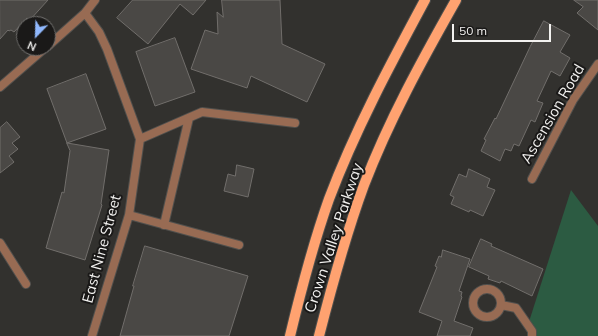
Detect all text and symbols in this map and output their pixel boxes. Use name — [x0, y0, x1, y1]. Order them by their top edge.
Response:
north arrow — [16, 16, 56, 56]
scale bar — [454, 16, 553, 42]
text: 50 m — [459, 23, 487, 38]
text: N — [25, 38, 38, 54]
street label: Ascension Road — [517, 61, 589, 167]
street label: Crown Valley Parkway — [301, 161, 367, 315]
street label: East Nine Street — [79, 193, 125, 305]

